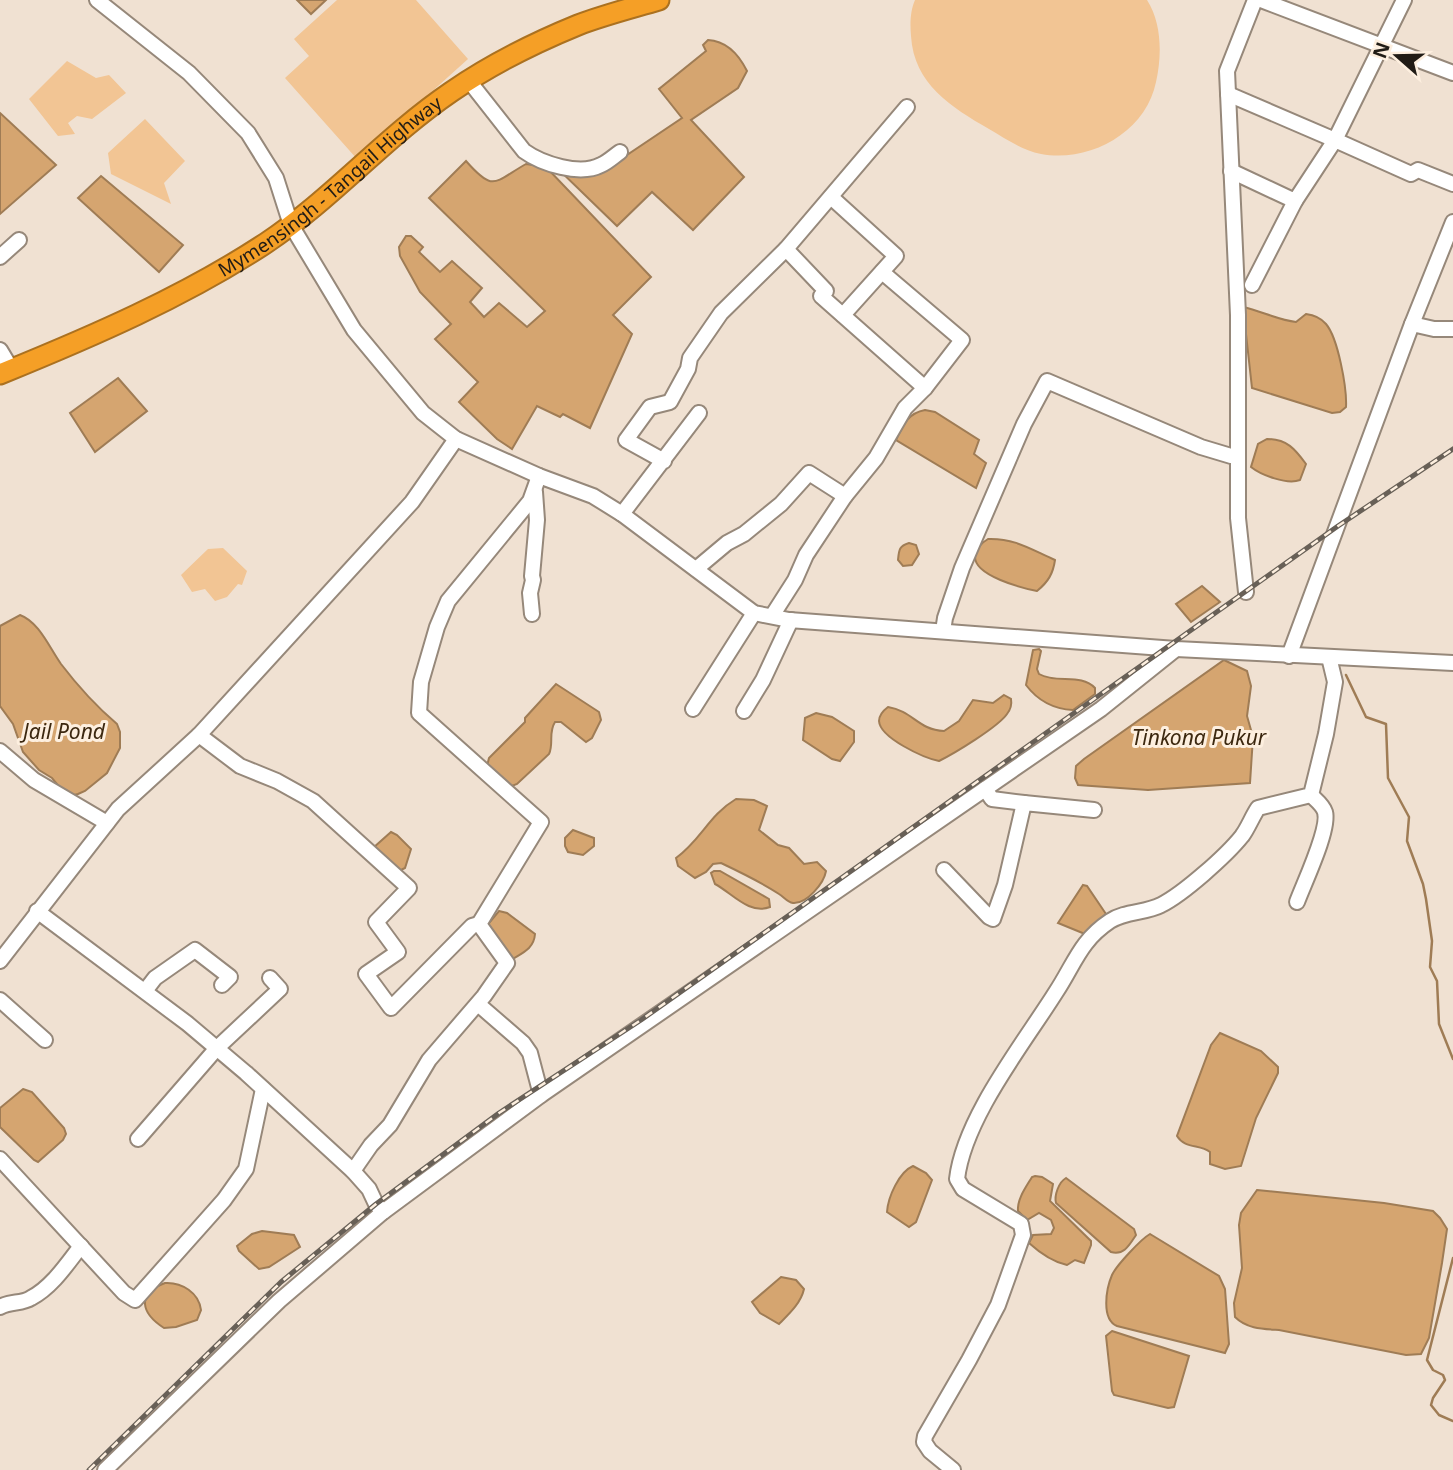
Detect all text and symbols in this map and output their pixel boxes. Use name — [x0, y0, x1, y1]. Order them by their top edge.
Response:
north arrow — [1362, 21, 1432, 91]
text: N — [1366, 38, 1396, 62]
street label: Mymensingh - Tangail Highway — [213, 90, 447, 283]
water label: Jail Pond — [19, 717, 106, 745]
water label: Tinkona Pukur — [1132, 723, 1268, 751]

